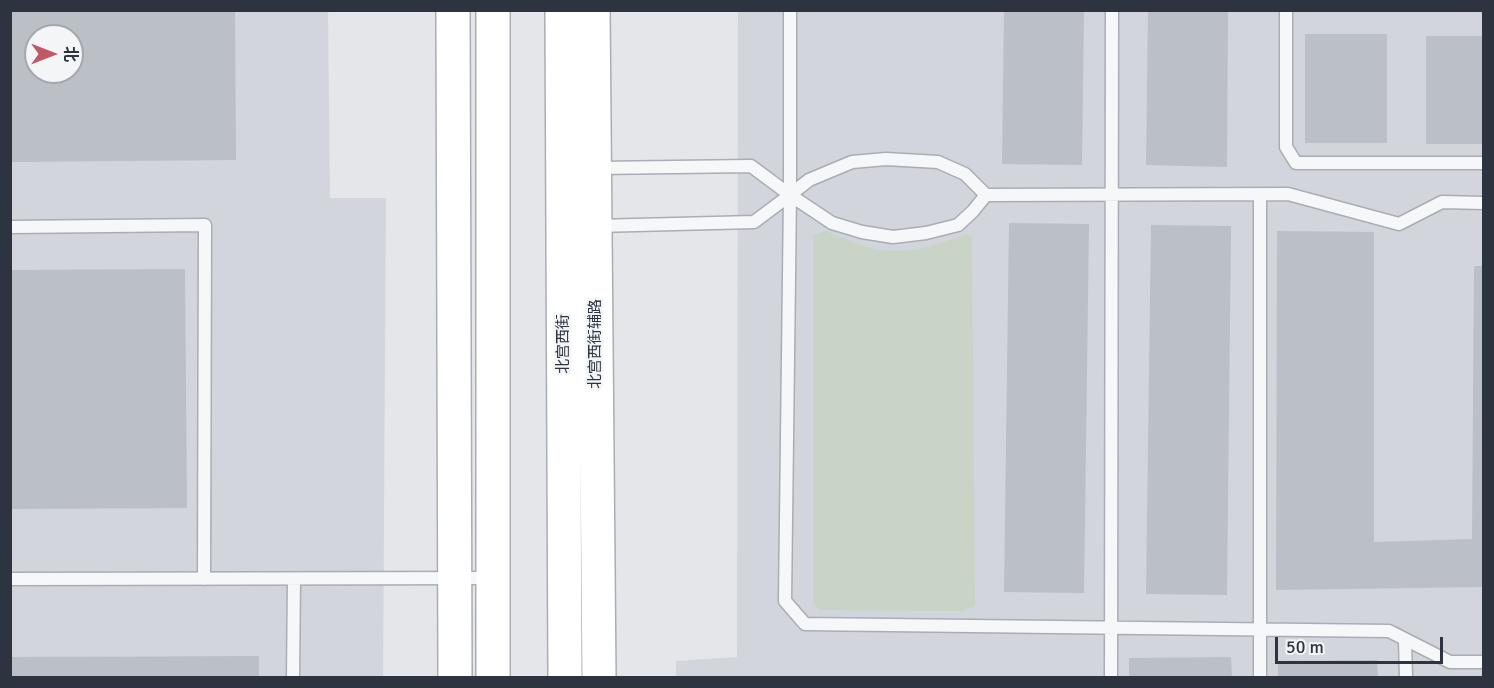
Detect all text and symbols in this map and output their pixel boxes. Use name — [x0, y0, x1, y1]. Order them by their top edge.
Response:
north arrow — [24, 24, 84, 84]
text: 北 — [60, 46, 80, 62]
street label: 北宫西街辅路 — [587, 299, 605, 389]
street label: 北宫西街 — [555, 314, 573, 374]
scale bar — [1278, 625, 1446, 663]
text: 50 m — [1286, 636, 1324, 658]

